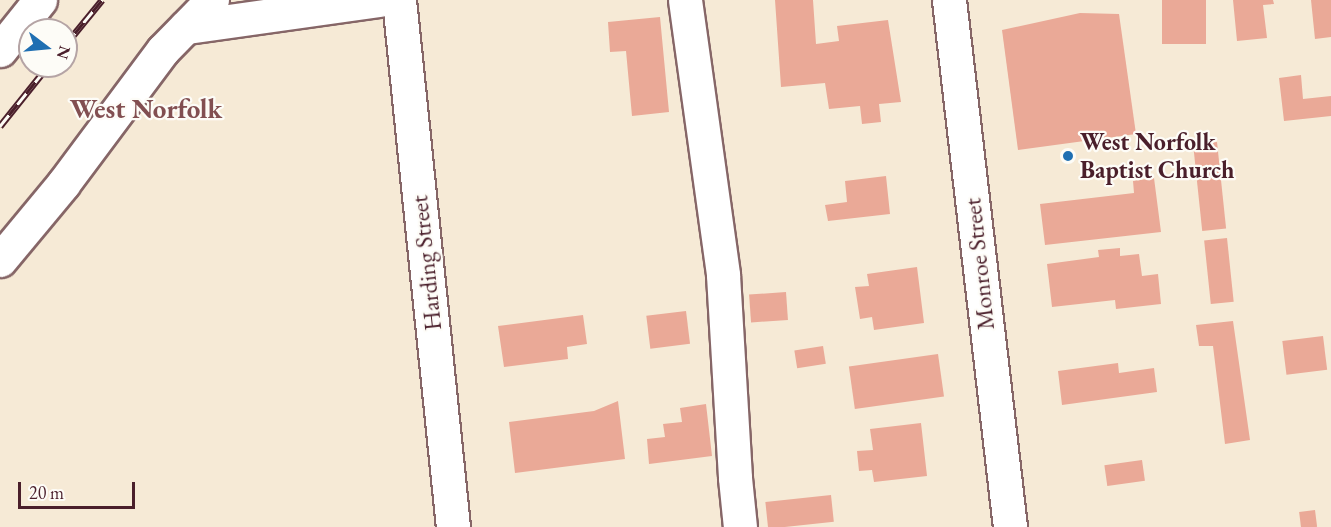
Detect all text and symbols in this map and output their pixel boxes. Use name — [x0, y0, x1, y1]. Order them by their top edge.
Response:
north arrow — [18, 18, 78, 78]
text: N — [52, 43, 76, 62]
district label: West Norfolk — [70, 93, 222, 125]
place label: West Norfolk Baptist Church — [1080, 128, 1234, 184]
marker: West Norfolk Baptist Church — [1061, 149, 1075, 163]
street label: Harding Street — [405, 194, 447, 332]
street label: Monroe Street — [958, 197, 1000, 331]
scale bar — [21, 470, 138, 508]
text: 20 m — [29, 481, 64, 504]

